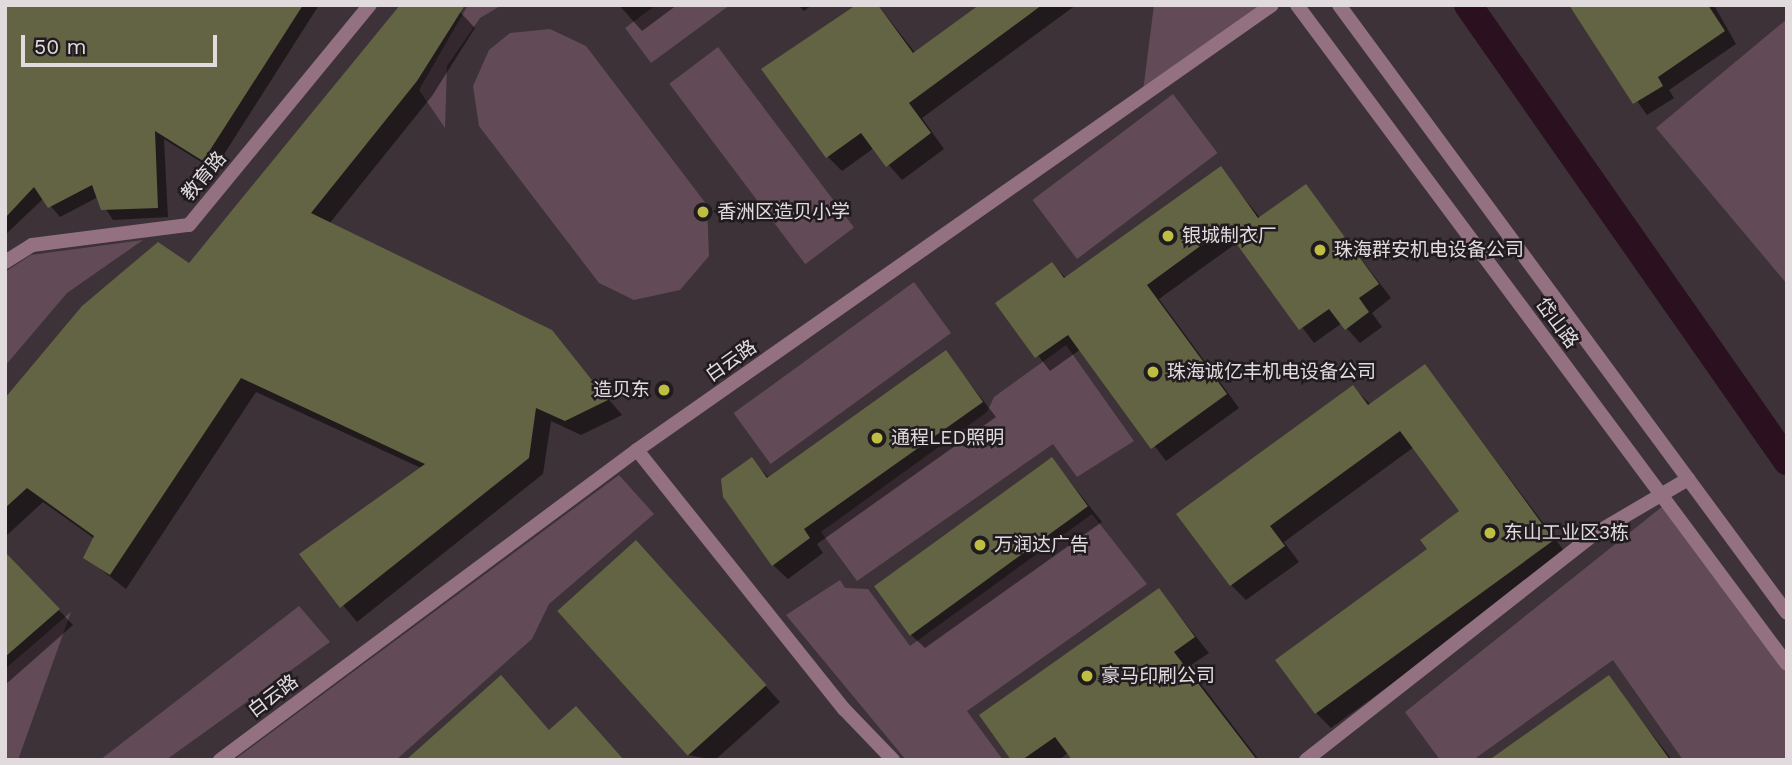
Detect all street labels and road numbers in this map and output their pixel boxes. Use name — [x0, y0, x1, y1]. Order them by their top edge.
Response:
street label: 教育路 — [177, 147, 231, 205]
street label: 岱山路 — [1531, 293, 1583, 353]
street label: 白云路 — [701, 335, 761, 387]
street label: 白云路 — [243, 670, 303, 722]

